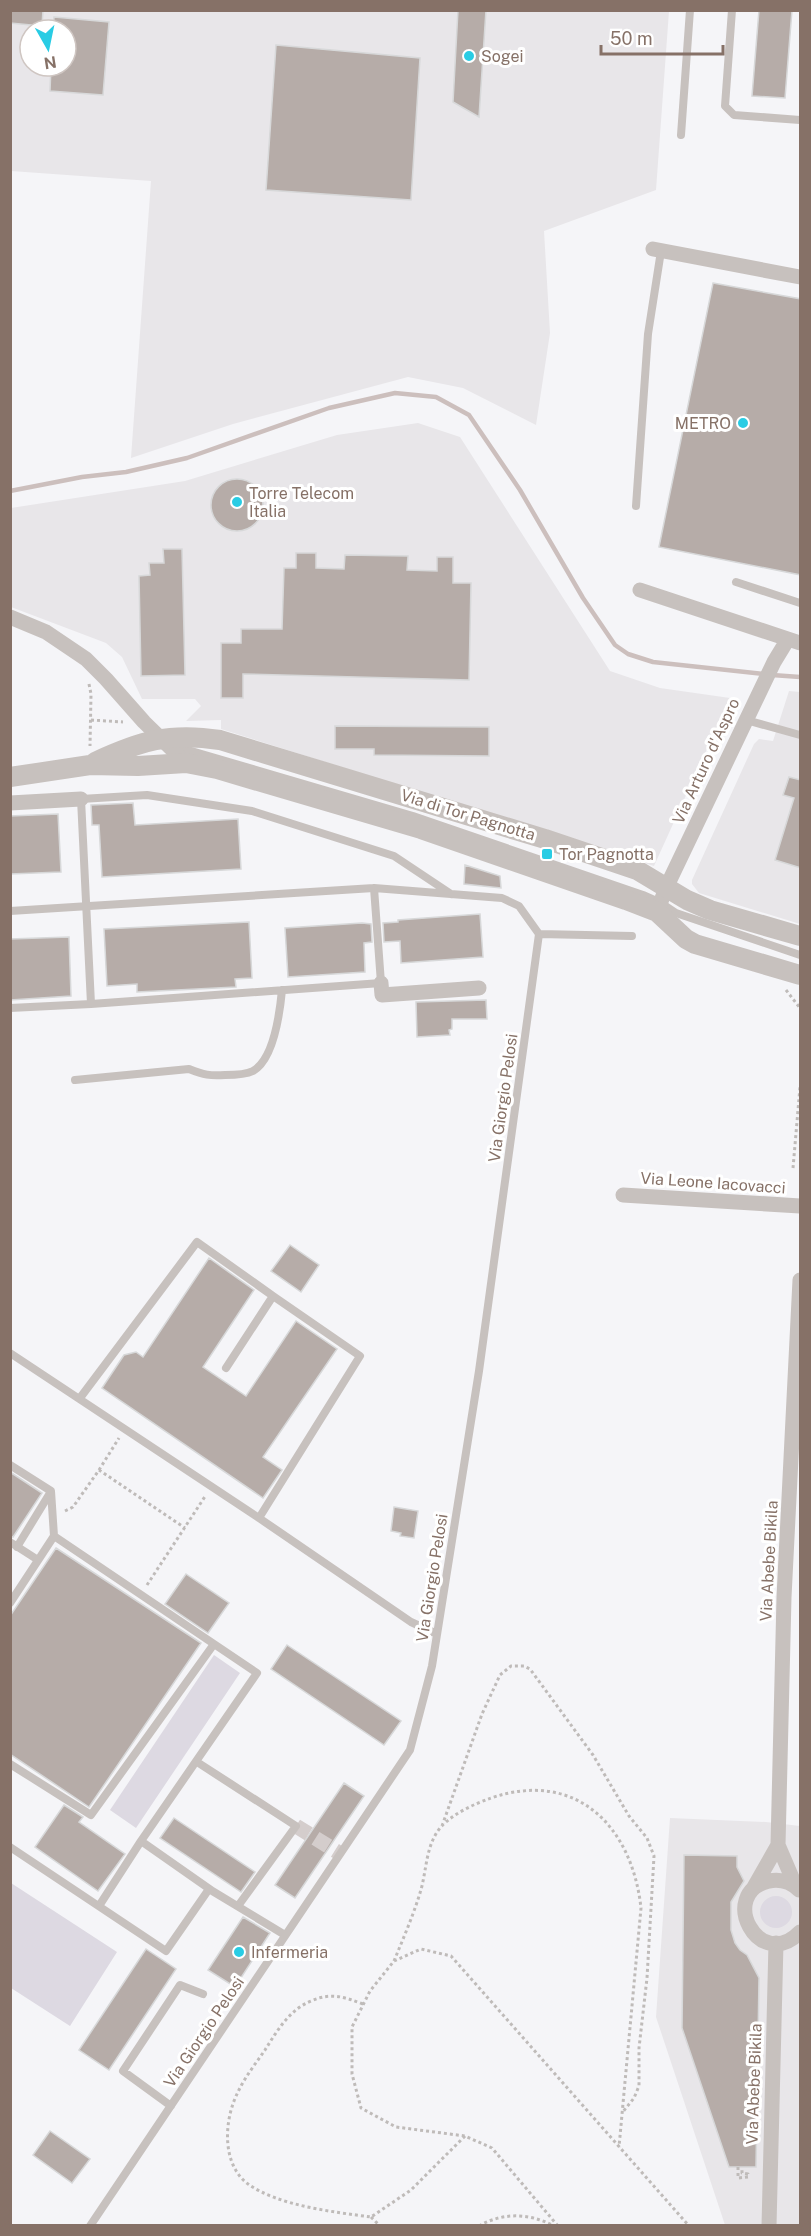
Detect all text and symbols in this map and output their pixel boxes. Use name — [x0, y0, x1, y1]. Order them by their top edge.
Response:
north arrow — [18, 18, 78, 78]
scale bar — [601, 18, 722, 56]
text: 50 m — [610, 28, 653, 49]
place label: Sogei — [481, 47, 523, 66]
marker: Sogei — [462, 49, 476, 63]
text: N — [43, 52, 58, 73]
place label: METRO — [675, 414, 731, 433]
marker: METRO — [736, 416, 750, 430]
place label: Torre Telecom Italia — [249, 484, 354, 521]
marker: Torre Telecom Italia — [230, 495, 244, 509]
street label: Via Arturo d'Aspro — [669, 695, 743, 827]
street label: Via di Tor Pagnotta — [399, 786, 537, 844]
place label: Tor Pagnotta — [559, 845, 654, 864]
marker: Tor Pagnotta — [540, 847, 554, 861]
street label: Via Giorgio Pelosi — [485, 1033, 521, 1163]
street label: Via Leone Iacovacci — [640, 1168, 786, 1198]
street label: Via Abebe Bikila — [756, 1500, 782, 1622]
street label: Via Giorgio Pelosi — [412, 1513, 452, 1643]
place label: Infermeria — [251, 1943, 328, 1962]
marker: Infermeria — [232, 1945, 246, 1959]
street label: Via Giorgio Pelosi — [160, 1973, 248, 2091]
street label: Via Abebe Bikila — [742, 2023, 766, 2145]

